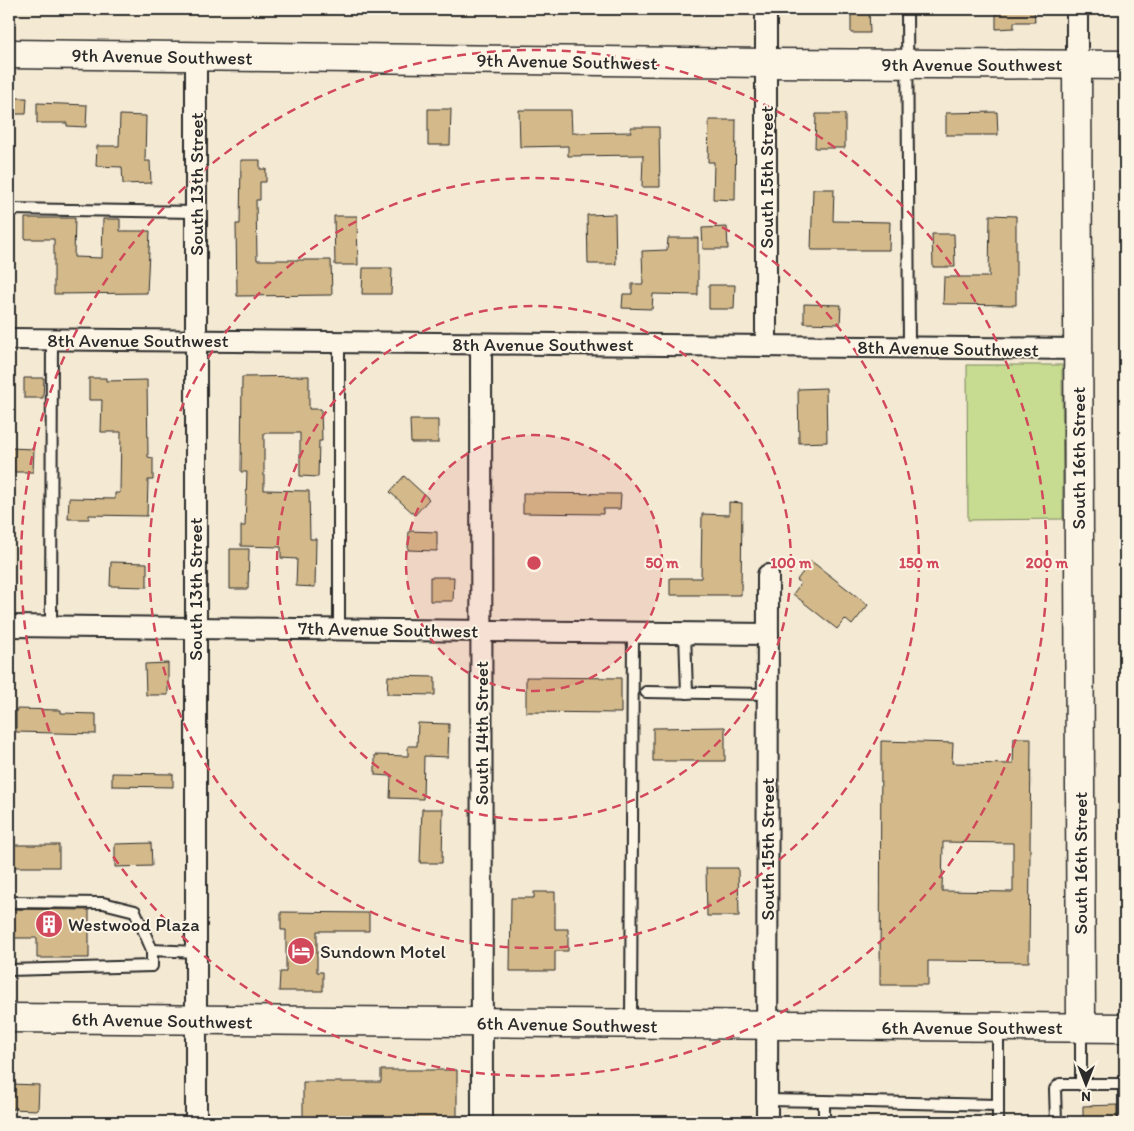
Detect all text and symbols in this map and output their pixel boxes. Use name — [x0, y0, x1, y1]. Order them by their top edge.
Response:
street label: 9th Avenue Southwest — [71, 43, 253, 70]
street label: 9th Avenue Southwest — [476, 48, 658, 75]
street label: 9th Avenue Southwest — [882, 53, 1062, 76]
street label: South 15th Street — [755, 106, 778, 248]
street label: South 13th Street — [185, 112, 208, 256]
street label: 8th Avenue Southwest — [47, 329, 229, 352]
street label: 8th Avenue Southwest — [452, 333, 634, 356]
street label: 8th Avenue Southwest — [857, 335, 1039, 362]
street label: South 16th Street — [1067, 387, 1090, 529]
street label: South 13th Street — [184, 517, 207, 661]
centre of rings — [525, 554, 543, 572]
text: 50 m — [645, 554, 679, 572]
text: 100 m — [770, 554, 812, 572]
text: 150 m — [899, 554, 939, 572]
text: 200 m — [1026, 554, 1069, 572]
street label: 7th Avenue Southwest — [298, 616, 478, 643]
street label: South 14th Street — [470, 661, 493, 805]
street label: South 15th Street — [756, 778, 779, 920]
street label: South 16th Street — [1069, 792, 1092, 934]
building icon: Westwood Plaza — [34, 909, 64, 939]
place label: Westwood Plaza — [68, 913, 200, 936]
hotel icon: Sundown Motel — [286, 936, 316, 966]
place label: Sundown Motel — [320, 940, 446, 963]
street label: 6th Avenue Southwest — [71, 1007, 253, 1034]
street label: 6th Avenue Southwest — [476, 1011, 658, 1038]
street label: 6th Avenue Southwest — [881, 1016, 1063, 1039]
north arrow — [1062, 1058, 1112, 1108]
text: N — [1081, 1088, 1091, 1105]

